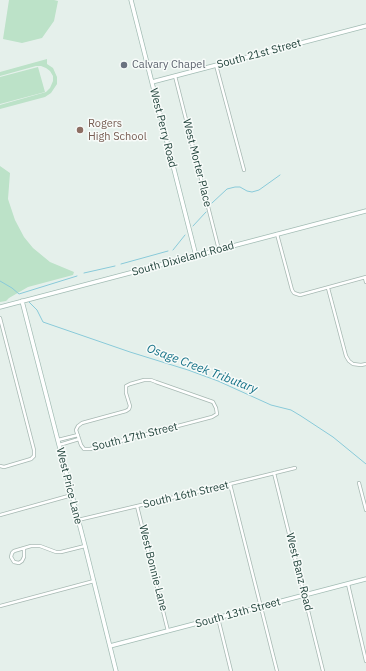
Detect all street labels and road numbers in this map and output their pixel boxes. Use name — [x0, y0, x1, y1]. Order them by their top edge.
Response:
street label: South 21st Street — [215, 36, 303, 72]
street label: West Perry Road — [147, 87, 179, 169]
street label: West Morter Place — [180, 118, 214, 208]
street label: South Dixieland Road — [130, 239, 236, 279]
street label: South 17th Street — [91, 420, 179, 454]
street label: West Price Lane — [53, 446, 85, 526]
street label: South 16th Street — [142, 479, 230, 511]
street label: West Bonnie Lane — [136, 524, 170, 612]
street label: West Banz Road — [283, 532, 315, 612]
street label: South 13th Street — [194, 595, 282, 631]

